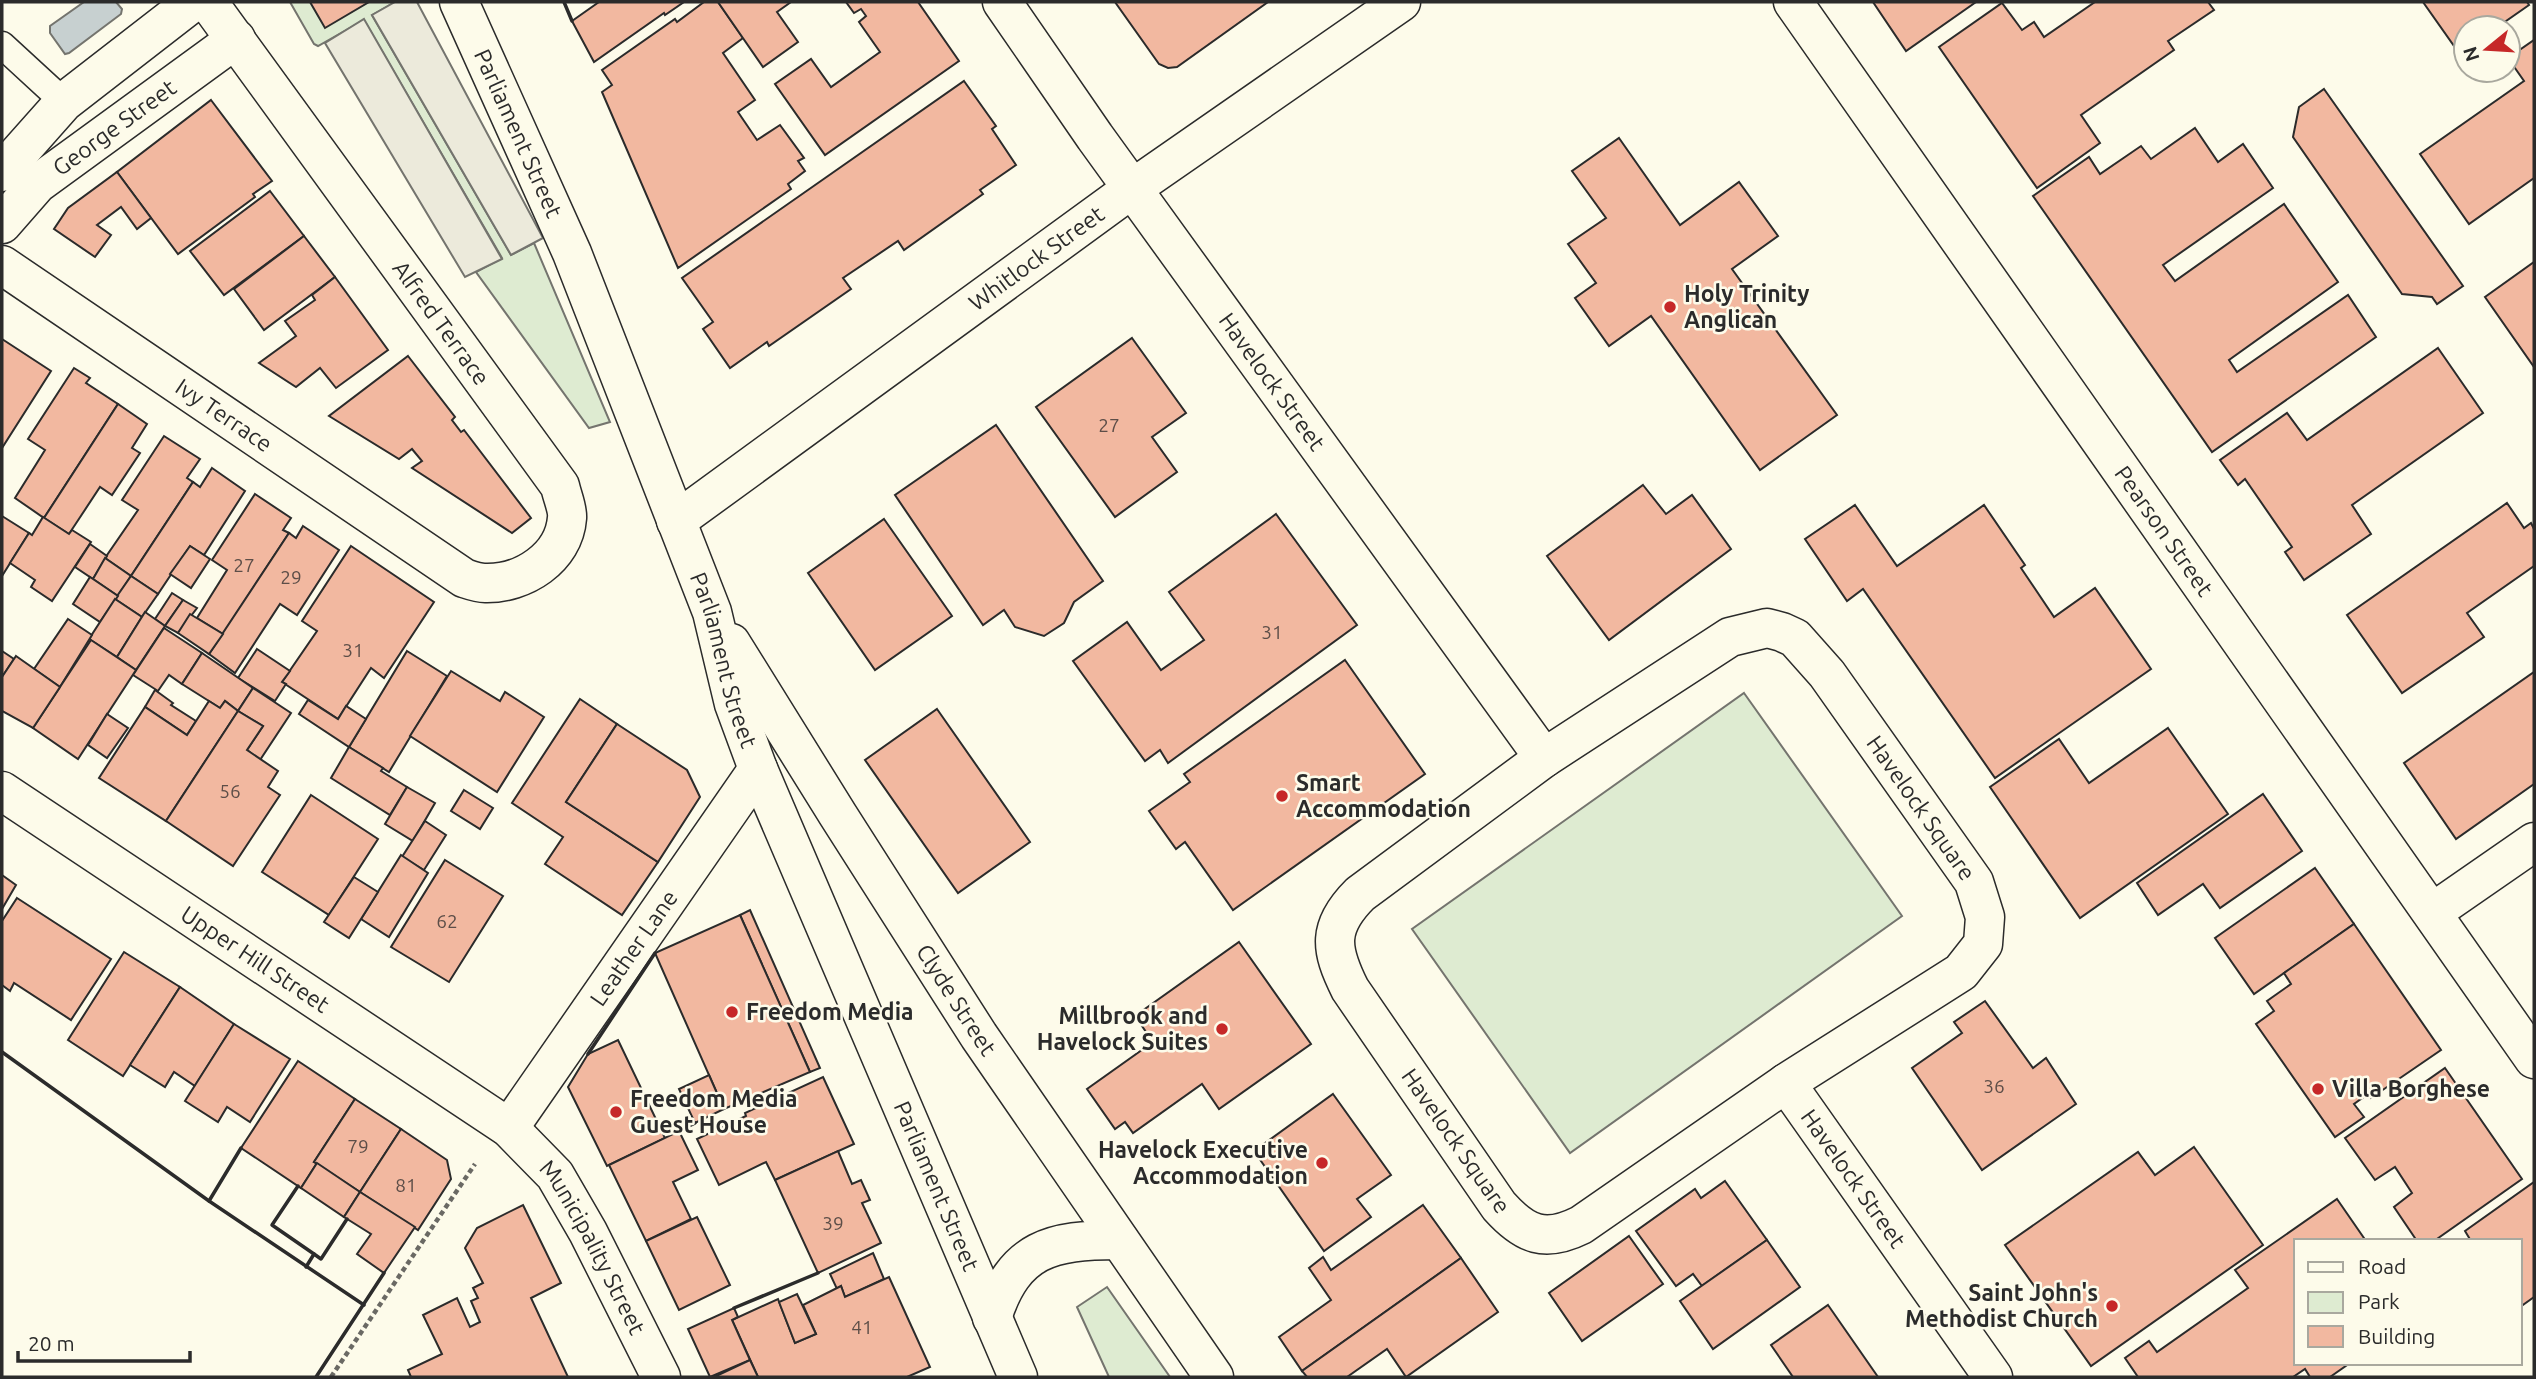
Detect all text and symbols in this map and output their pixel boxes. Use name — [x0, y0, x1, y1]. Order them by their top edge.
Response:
north arrow — [2452, 14, 2522, 84]
text: N — [2458, 44, 2483, 64]
street label: Parliament Street — [470, 45, 567, 221]
street label: George Street — [48, 74, 180, 180]
street label: Whitlock Street — [964, 201, 1108, 315]
street label: Alfred Terrace — [388, 256, 495, 389]
place label: Holy Trinity Anglican — [1684, 281, 1809, 332]
marker: Holy Trinity Anglican — [1662, 299, 1678, 315]
street label: Havelock Street — [1214, 308, 1330, 455]
street label: Ivy Terrace — [171, 373, 277, 456]
house number: 27 — [1098, 414, 1120, 436]
street label: Pearson Street — [2110, 461, 2218, 600]
house number: 27 — [233, 554, 255, 576]
house number: 29 — [280, 566, 302, 588]
street label: Parliament Street — [686, 569, 762, 751]
house number: 31 — [1261, 621, 1283, 643]
house number: 31 — [342, 639, 364, 661]
street label: Havelock Square — [1862, 731, 1981, 885]
place label: Smart Accommodation — [1296, 770, 1471, 821]
house number: 56 — [219, 780, 241, 802]
marker: Smart Accommodation — [1274, 788, 1290, 804]
street label: Leather Lane — [585, 885, 682, 1010]
street label: Upper Hill Street — [177, 901, 334, 1017]
house number: 62 — [436, 910, 458, 932]
street label: Clyde Street — [912, 940, 1001, 1060]
place label: Freedom Media — [746, 999, 914, 1024]
place label: Millbrook and Havelock Suites — [1037, 1003, 1208, 1054]
marker: Freedom Media — [724, 1004, 740, 1020]
marker: Millbrook and Havelock Suites — [1214, 1021, 1230, 1037]
street label: Havelock Square — [1397, 1064, 1516, 1218]
house number: 36 — [1983, 1075, 2005, 1097]
place label: Villa Borghese — [2332, 1076, 2490, 1101]
marker: Villa Borghese — [2310, 1081, 2326, 1097]
place label: Freedom Media Guest House — [630, 1086, 798, 1137]
street label: Parliament Street — [890, 1097, 984, 1274]
marker: Freedom Media Guest House — [608, 1104, 624, 1120]
street label: Havelock Street — [1797, 1104, 1911, 1252]
house number: 79 — [347, 1135, 369, 1157]
place label: Havelock Executive Accommodation — [1098, 1137, 1308, 1188]
street label: Municipality Street — [535, 1155, 650, 1338]
marker: Havelock Executive Accommodation — [1314, 1155, 1330, 1171]
house number: 81 — [395, 1174, 417, 1196]
house number: 39 — [822, 1212, 844, 1234]
legend — [2294, 1239, 2522, 1365]
text: Road — [2358, 1254, 2406, 1278]
place label: Saint John's Methodist Church — [1905, 1280, 2098, 1331]
text: Park — [2358, 1289, 2400, 1313]
marker: Saint John's Methodist Church — [2104, 1298, 2120, 1314]
house number: 41 — [851, 1316, 873, 1338]
scale bar — [18, 1320, 189, 1364]
text: Building — [2358, 1324, 2435, 1348]
text: 20 m — [28, 1331, 75, 1355]

